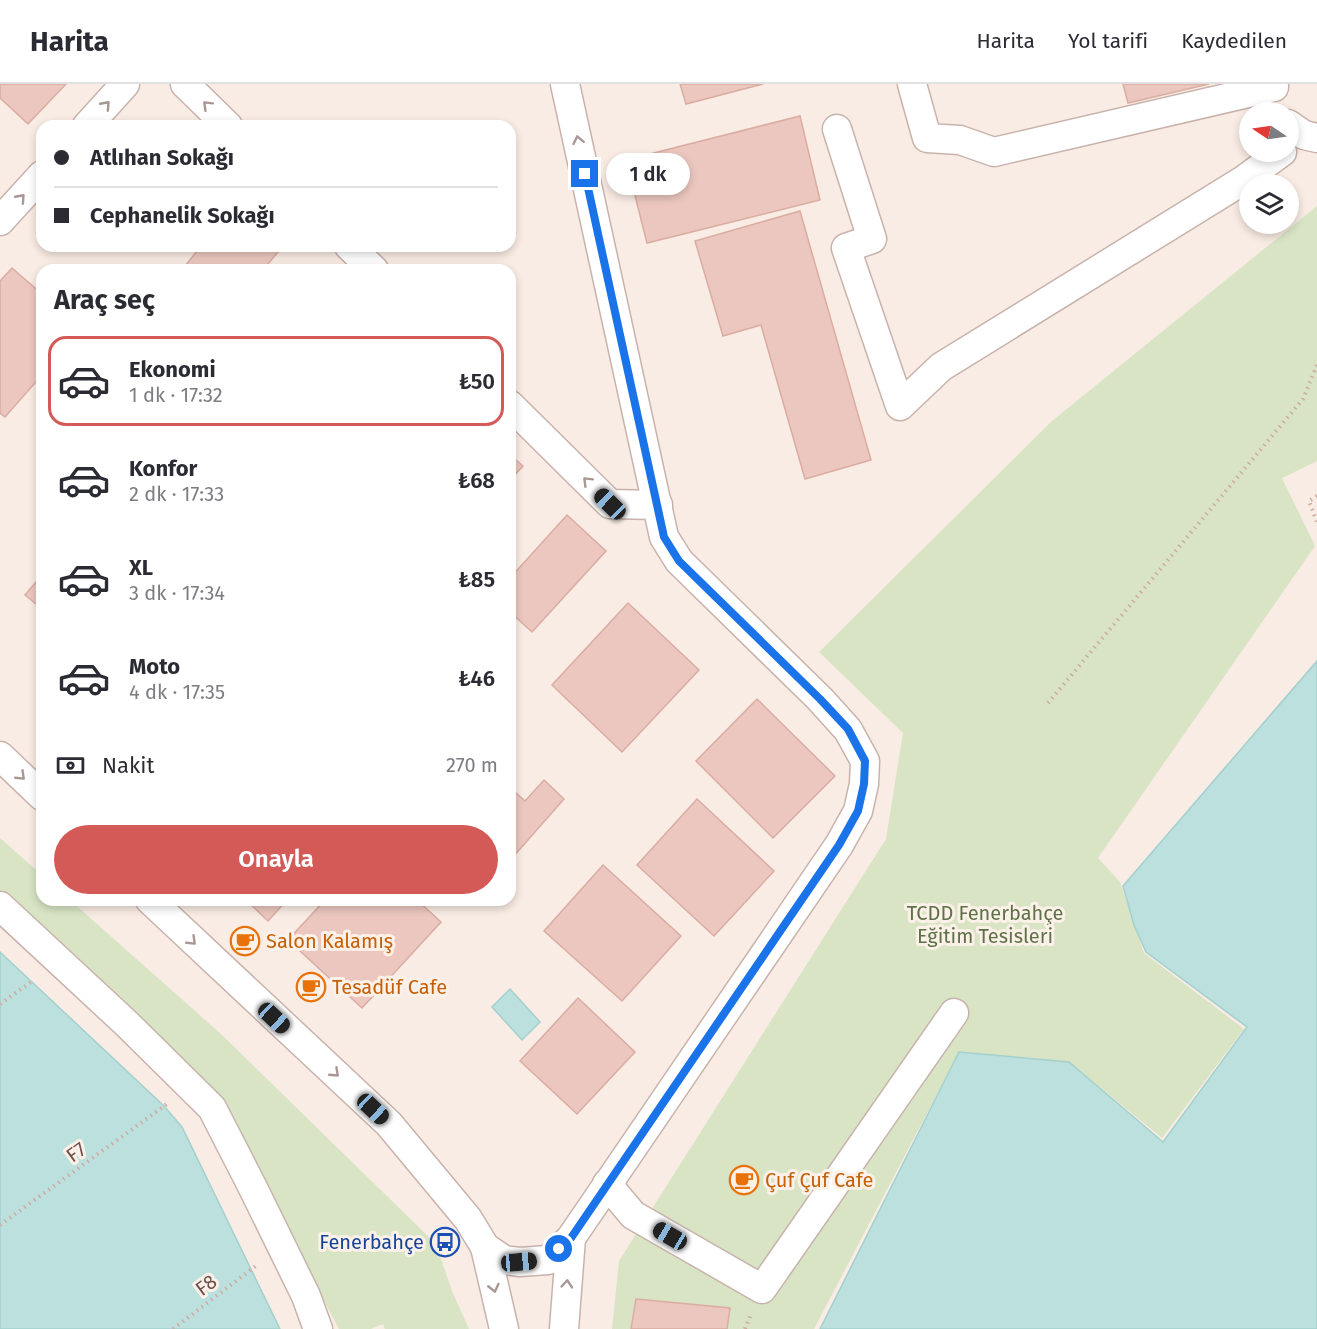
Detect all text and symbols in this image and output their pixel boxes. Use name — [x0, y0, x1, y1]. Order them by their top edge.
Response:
text: Harita — [30, 25, 109, 58]
text: Harita — [976, 28, 1035, 54]
text: Yol tarifi — [1068, 28, 1148, 54]
text: Kaydedilen — [1181, 28, 1287, 54]
one-way arrow — [99, 101, 110, 112]
one-way arrow — [203, 101, 213, 112]
north arrow — [1239, 102, 1299, 162]
map controls — [1239, 102, 1299, 234]
one-way arrow — [572, 135, 585, 145]
text: Atlıhan Sokağı — [90, 144, 234, 171]
callout: 1 dk — [606, 153, 690, 195]
route end — [571, 160, 598, 187]
text: 1 dk — [630, 162, 666, 186]
button: layers — [1239, 174, 1299, 234]
one-way arrow — [14, 194, 25, 205]
text: Cephanelik Sokağı — [90, 202, 275, 229]
text: Araç seç — [54, 284, 155, 316]
icon: car — [57, 354, 111, 408]
text: Ekonomi — [129, 356, 216, 383]
text: ₺50 — [459, 368, 495, 395]
text: 1 dk · 17:32 — [129, 383, 223, 407]
icon: car — [57, 453, 111, 507]
text: Konfor — [129, 455, 197, 482]
text: ₺68 — [458, 467, 495, 494]
one-way arrow — [584, 477, 594, 488]
text: 2 dk · 17:33 — [129, 482, 224, 506]
car — [591, 485, 629, 523]
icon: car — [57, 552, 111, 606]
text: XL — [129, 554, 153, 581]
text: ₺85 — [458, 566, 495, 593]
text: 3 dk · 17:34 — [129, 581, 225, 605]
icon: car — [57, 651, 111, 705]
text: Moto — [129, 653, 180, 680]
text: ₺46 — [458, 665, 495, 692]
text: 4 dk · 17:35 — [129, 680, 225, 704]
icon: cash — [54, 749, 87, 782]
text: Nakit — [102, 752, 154, 779]
text: 270 m — [446, 753, 498, 777]
one-way arrow — [14, 769, 25, 780]
button: Onayla — [54, 825, 498, 894]
park label: TCDD Fenerbahçe Eğitim Tesisleri — [907, 901, 1063, 948]
cafe icon: Salon Kalamış — [229, 925, 261, 957]
place label: Salon Kalamış — [266, 929, 393, 954]
one-way arrow — [184, 933, 195, 944]
cafe icon: Tesadüf Cafe — [295, 971, 327, 1003]
place label: Tesadüf Cafe — [332, 975, 447, 999]
car — [255, 999, 293, 1037]
one-way arrow — [327, 1066, 338, 1077]
car — [354, 1090, 392, 1128]
street label: F7 — [61, 1137, 91, 1167]
cafe icon: Çuf Çuf Cafe — [728, 1164, 760, 1196]
place label: Çuf Çuf Cafe — [765, 1168, 873, 1193]
car — [650, 1219, 690, 1253]
bus stop icon: Fenerbahçe — [429, 1226, 461, 1258]
place label: Fenerbahçe — [319, 1230, 424, 1255]
route start — [545, 1235, 572, 1262]
car — [500, 1251, 538, 1273]
street label: F8 — [191, 1269, 221, 1301]
one-way arrow — [561, 1279, 574, 1288]
one-way arrow — [487, 1283, 500, 1293]

